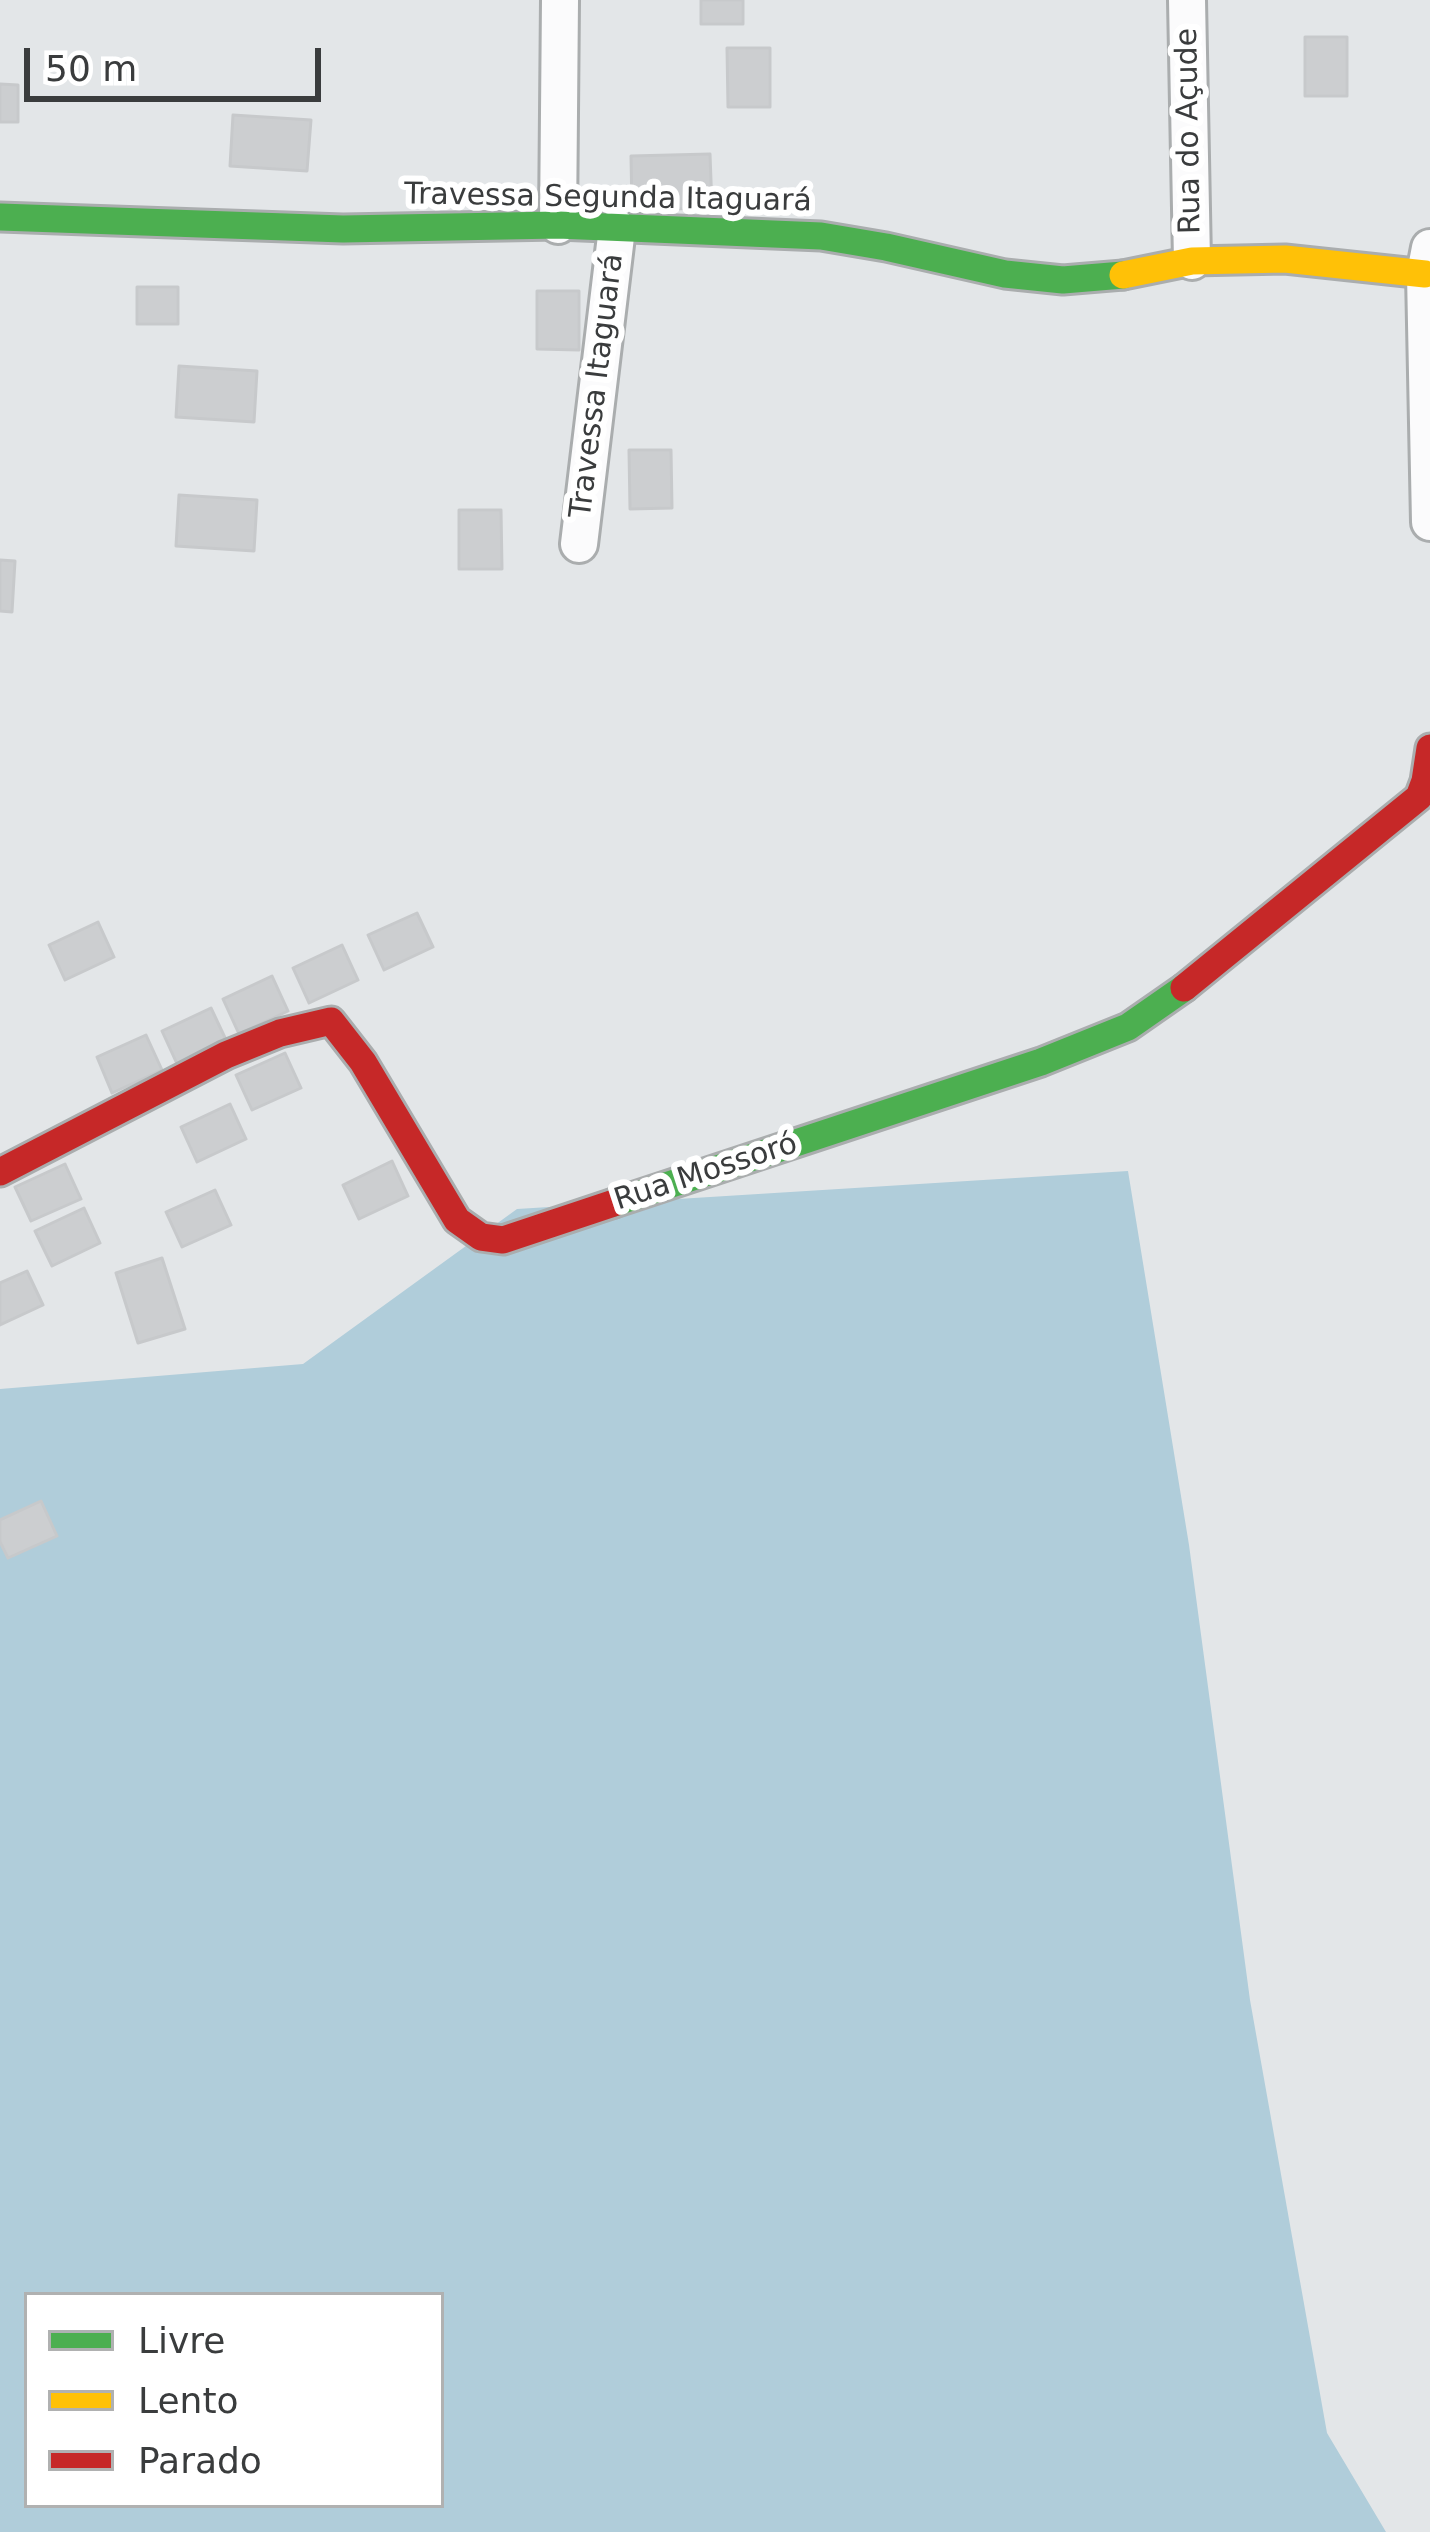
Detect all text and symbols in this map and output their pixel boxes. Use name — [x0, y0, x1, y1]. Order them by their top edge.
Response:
scale bar — [30, 24, 327, 98]
street label: Rua do Açude — [1170, 28, 1210, 234]
text: 50 m — [45, 48, 137, 89]
street label: Travessa Segunda Itaguará — [404, 177, 812, 221]
street label: Travessa Itaguará — [564, 252, 632, 520]
street label: Rua Mossoró — [610, 1126, 802, 1220]
legend — [24, 2292, 444, 2508]
text: Livre — [138, 2320, 226, 2361]
text: Lento — [138, 2380, 239, 2421]
text: Parado — [138, 2440, 262, 2481]

